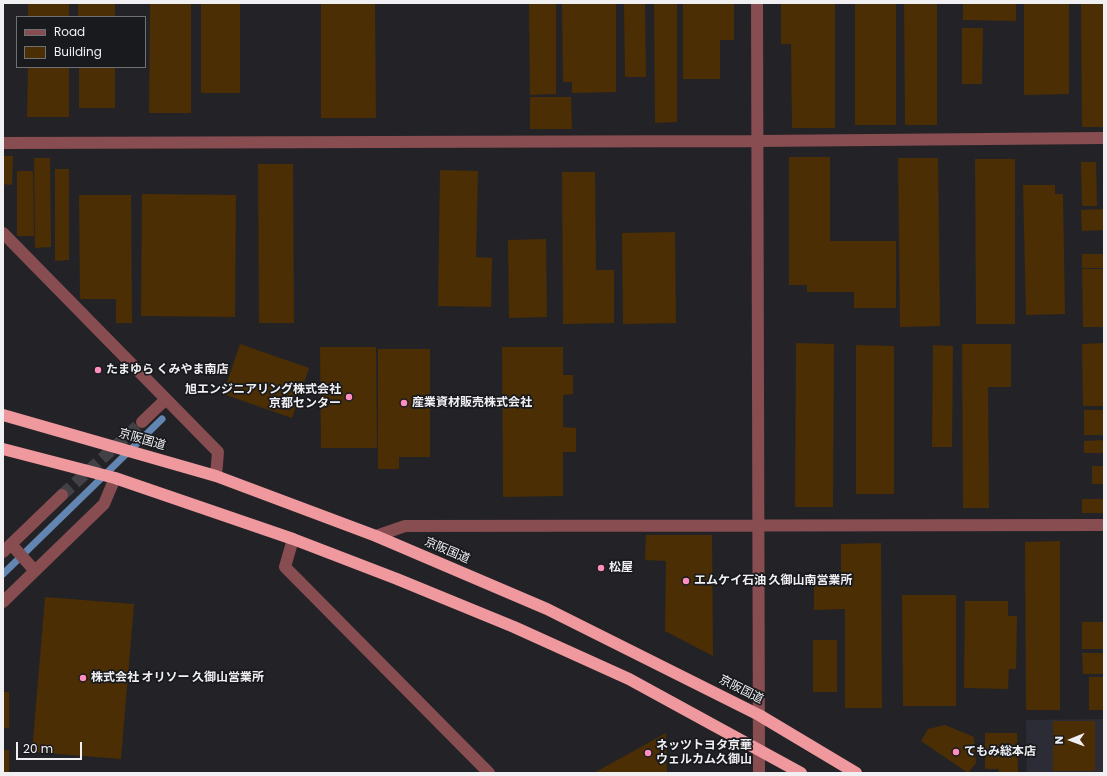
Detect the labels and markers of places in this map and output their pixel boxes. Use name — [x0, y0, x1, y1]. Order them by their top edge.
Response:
place label: たまゆら くみやま南店 — [106, 363, 229, 377]
marker: たまゆら くみやま南店 — [93, 365, 103, 375]
place label: 旭エンジニアリング株式会社 京都センター — [185, 383, 341, 411]
marker: 旭エンジニアリング株式会社 京都センター — [344, 392, 354, 402]
place label: 産業資材販売株式会社 — [412, 396, 532, 410]
marker: 産業資材販売株式会社 — [399, 398, 409, 408]
place label: 松屋 — [609, 561, 633, 575]
marker: 松屋 — [596, 563, 606, 573]
place label: エムケイ石油 久御山南営業所 — [694, 574, 853, 588]
marker: エムケイ石油 久御山南営業所 — [681, 576, 691, 586]
place label: 株式会社 オリソー 久御山営業所 — [91, 671, 264, 685]
marker: 株式会社 オリソー 久御山営業所 — [78, 673, 88, 683]
place label: ネッツトヨタ京華 ウェルカム久御山 — [656, 739, 752, 767]
place label: てもみ総本店 — [964, 745, 1036, 759]
marker: てもみ総本店 — [951, 747, 961, 757]
marker: ネッツトヨタ京華 ウェルカム久御山 — [643, 748, 653, 758]

